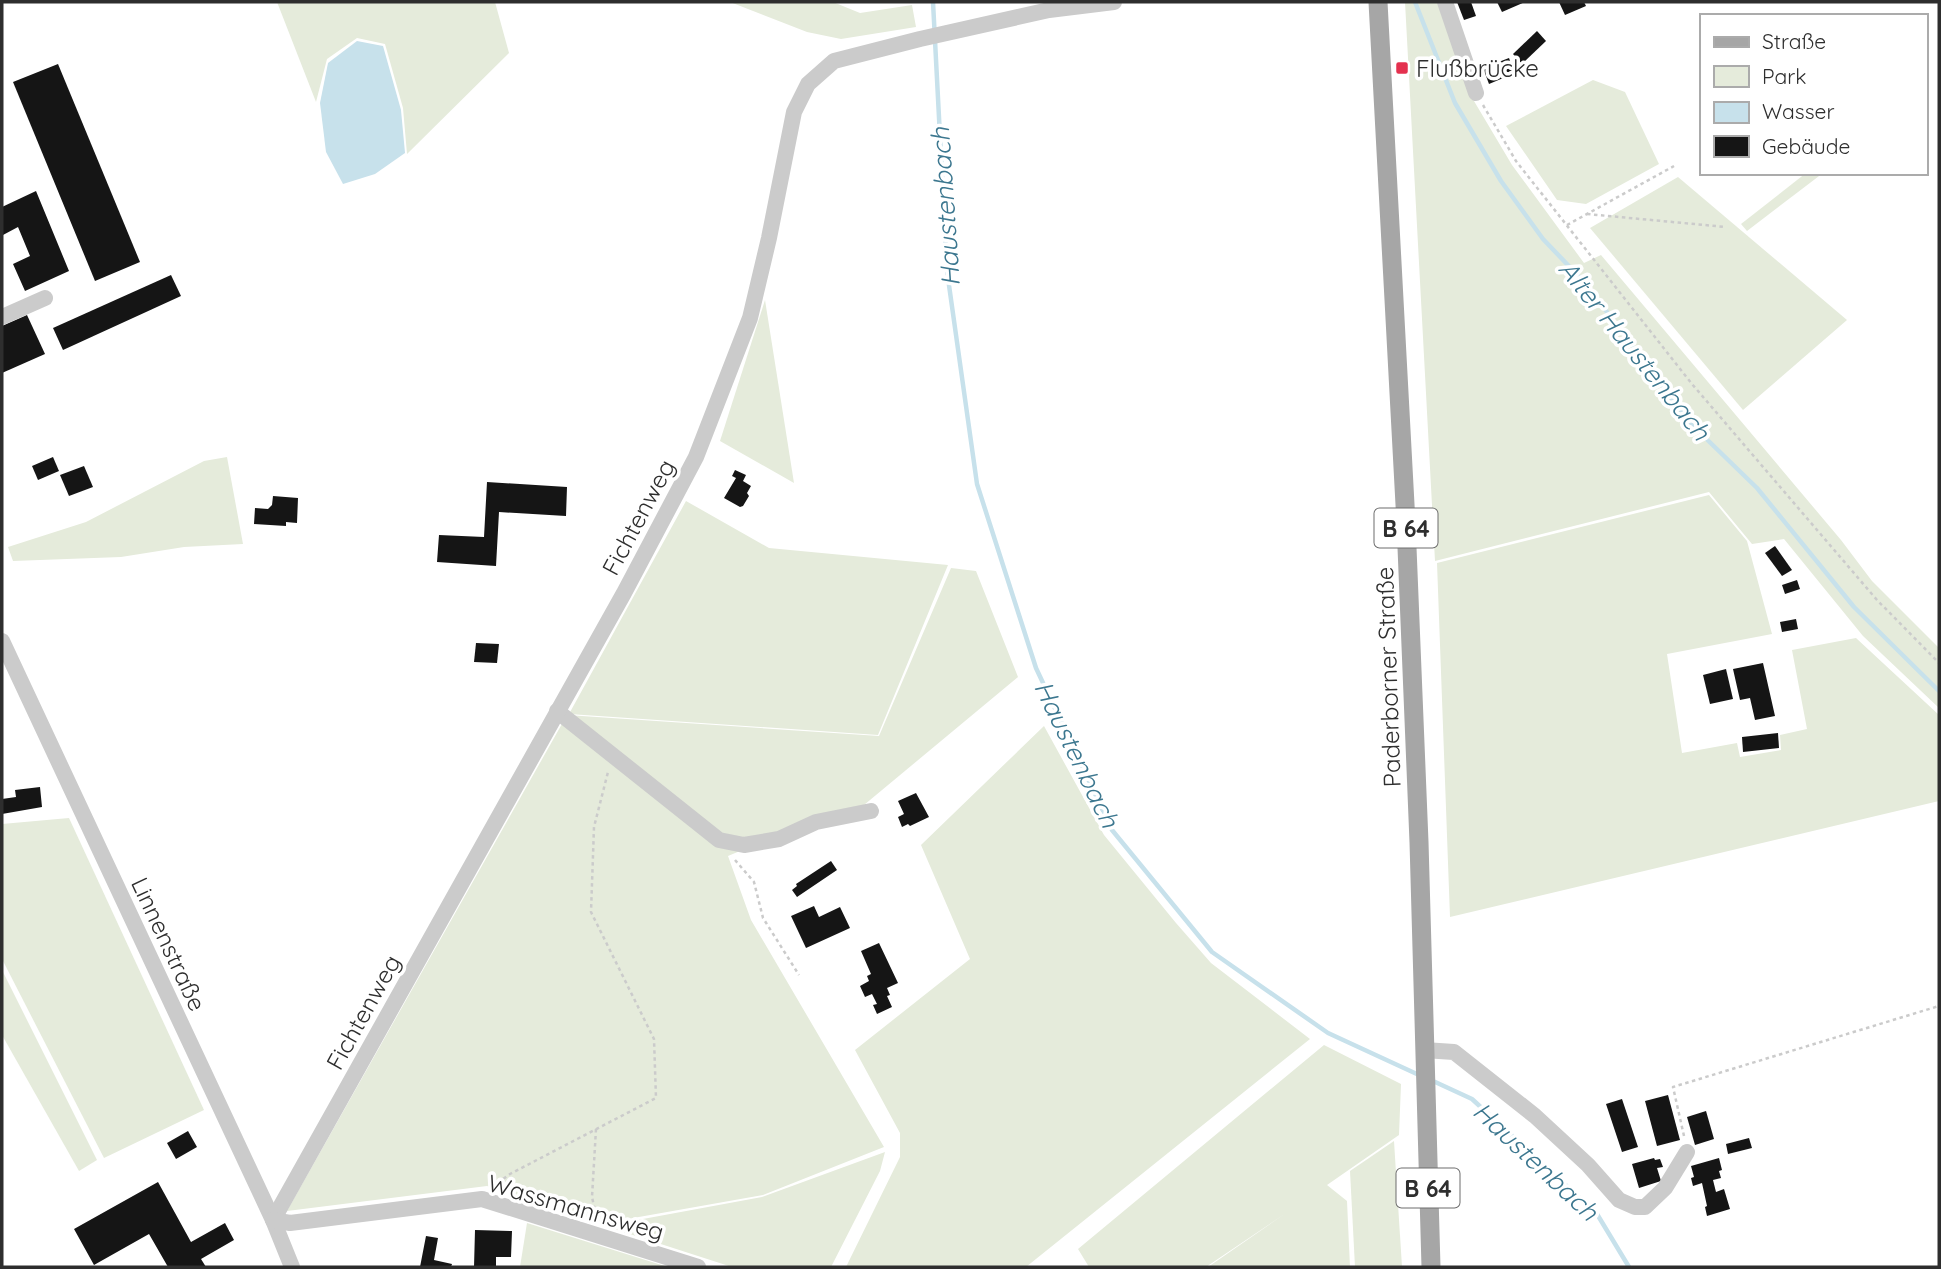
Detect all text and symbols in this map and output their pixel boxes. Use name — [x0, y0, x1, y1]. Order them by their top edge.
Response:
legend — [1700, 14, 1927, 175]
text: Straße — [1762, 28, 1826, 54]
place label: Flußbrücke — [1416, 53, 1539, 83]
marker: Flußbrücke — [1394, 60, 1410, 76]
text: Park — [1762, 63, 1806, 89]
text: Wasser — [1762, 98, 1834, 124]
water label: Haustenbach — [923, 125, 967, 288]
text: Gebäude — [1762, 133, 1850, 159]
water label: Alter Haustenbach — [1552, 253, 1719, 448]
street label: Fichtenweg — [595, 454, 681, 580]
road number: B 64 — [1374, 508, 1438, 548]
street label: Paderborner Straße — [1369, 566, 1407, 788]
water label: Haustenbach — [1027, 675, 1127, 834]
street label: Linnenstraße — [125, 872, 213, 1016]
street label: Fichtenweg — [319, 949, 407, 1075]
water label: Haustenbach — [1466, 1095, 1606, 1228]
street label: Wassmannsweg — [484, 1168, 668, 1246]
road number: B 64 — [1396, 1168, 1460, 1208]

